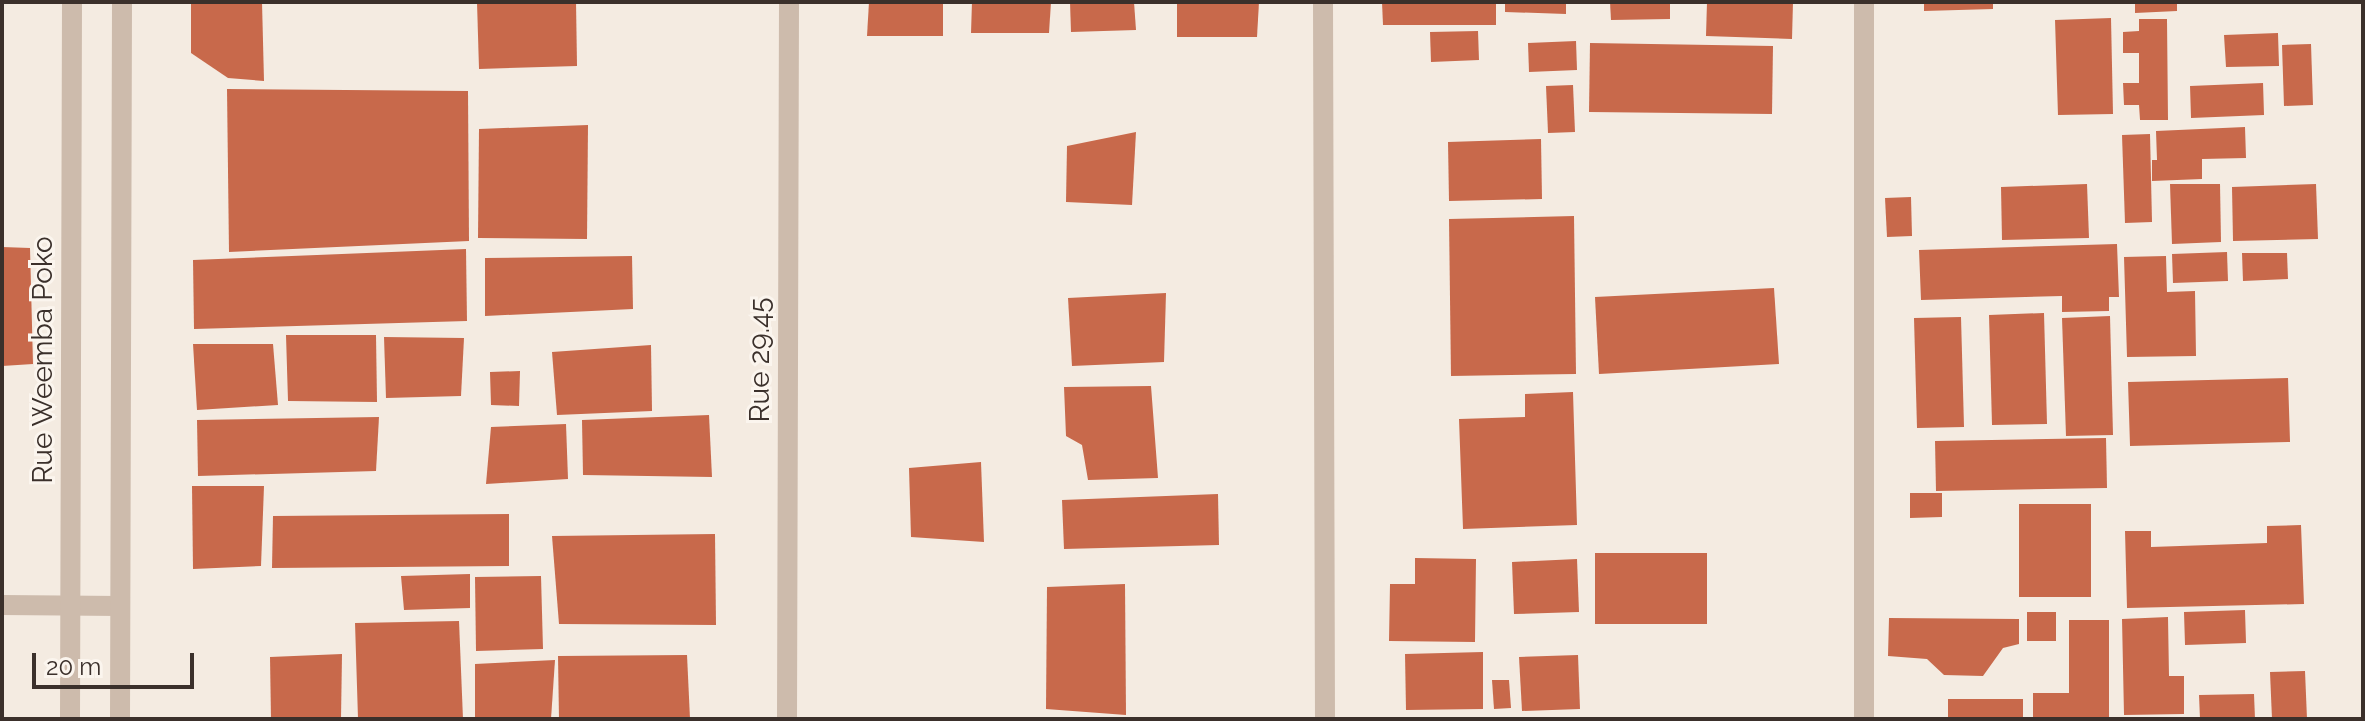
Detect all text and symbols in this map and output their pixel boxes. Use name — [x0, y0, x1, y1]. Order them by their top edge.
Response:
street label: Rue Weemba Poko — [26, 236, 60, 484]
street label: Rue 29.45 — [743, 297, 777, 423]
scale bar — [36, 637, 198, 687]
text: 20 m — [46, 652, 101, 681]

